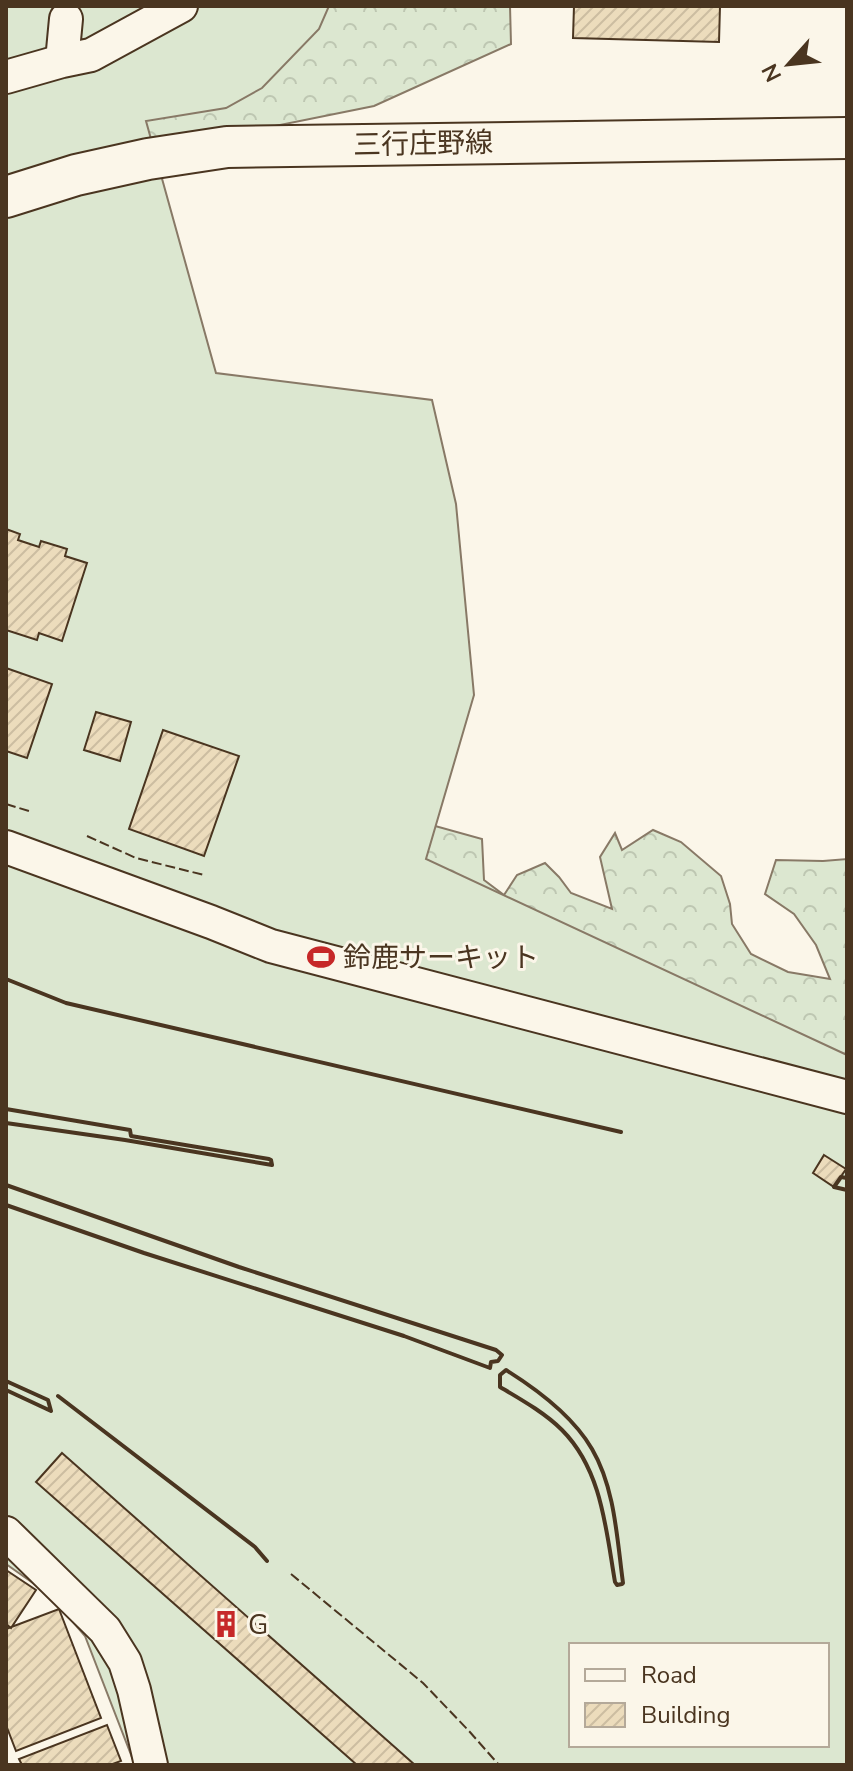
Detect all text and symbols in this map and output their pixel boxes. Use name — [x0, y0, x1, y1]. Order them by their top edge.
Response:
north arrow — [749, 24, 829, 104]
text: N — [755, 58, 789, 87]
street label: 三行庄野線 — [353, 124, 493, 164]
place label: 鈴鹿サーキット — [343, 939, 539, 977]
sports icon: 鈴鹿サーキット — [306, 942, 336, 972]
place label: G — [248, 1606, 268, 1644]
building icon: G — [211, 1609, 241, 1639]
legend — [569, 1643, 829, 1747]
text: Road — [641, 1659, 697, 1691]
text: Building — [641, 1699, 731, 1731]

